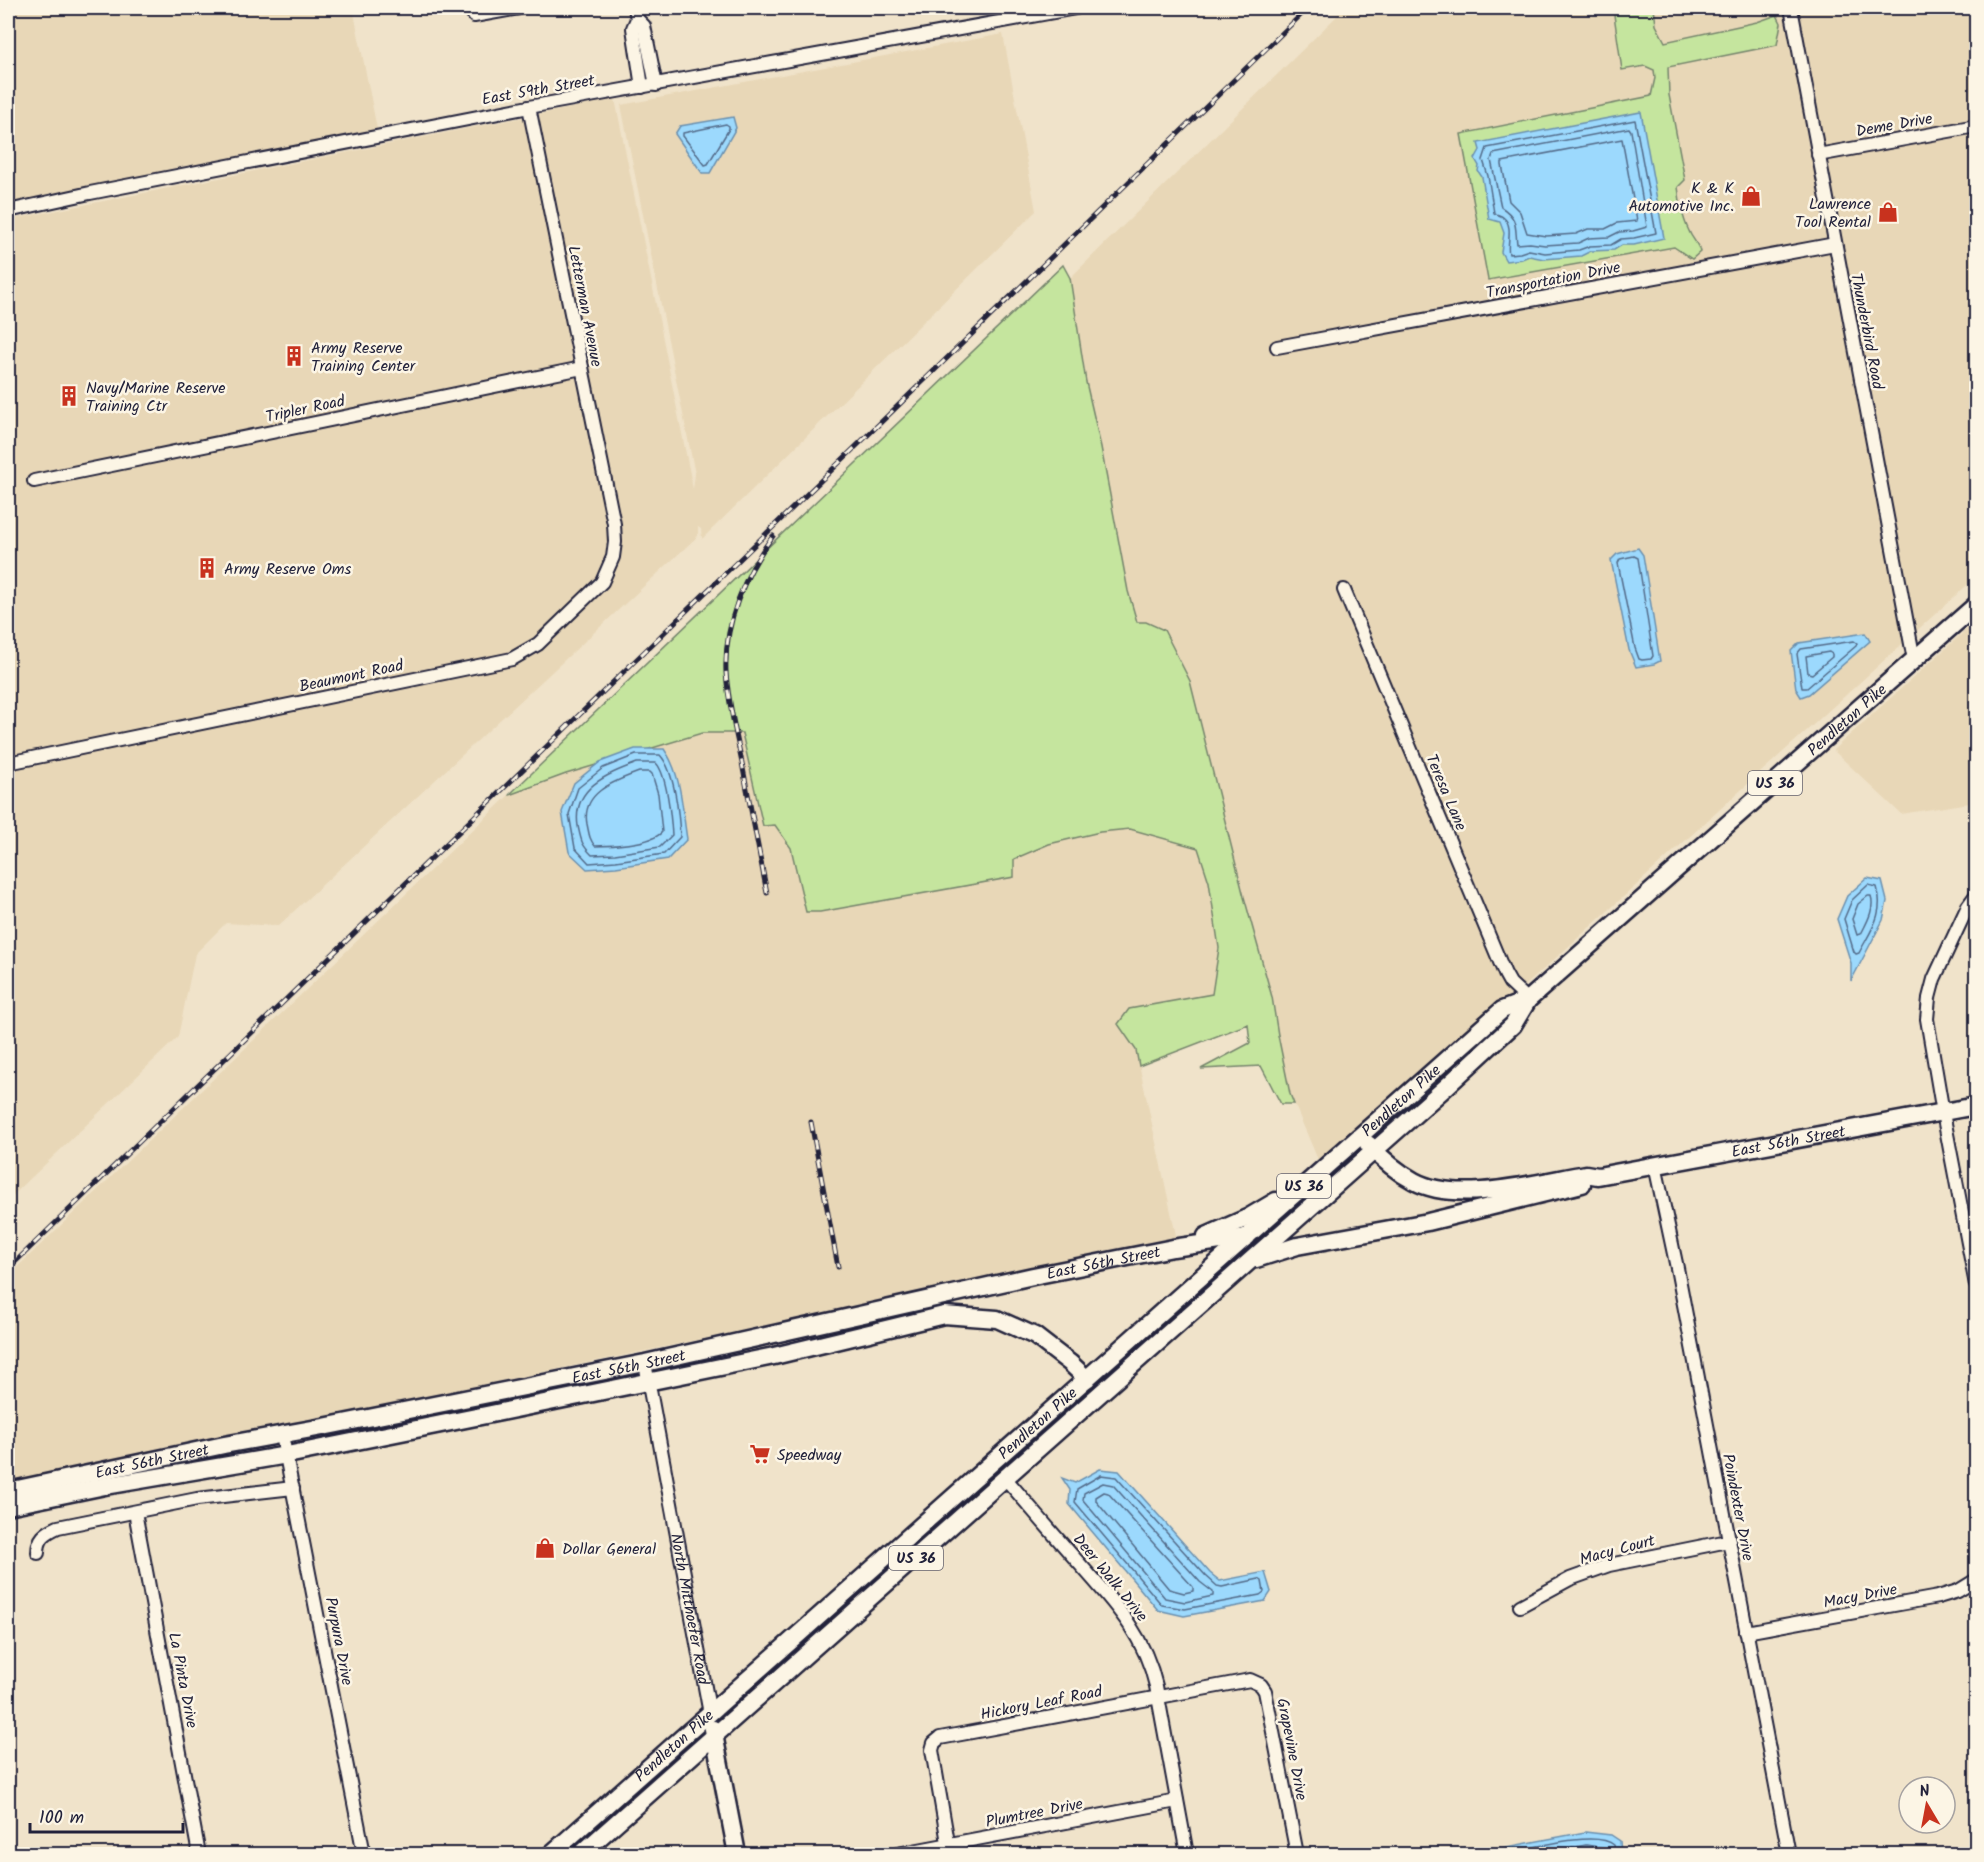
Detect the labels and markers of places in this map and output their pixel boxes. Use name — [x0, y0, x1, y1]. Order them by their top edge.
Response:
place label: K & K Automotive Inc. — [1628, 176, 1735, 219]
shop icon: K & K Automotive Inc. — [1739, 184, 1763, 208]
place label: Lawrence Tool Rental — [1795, 192, 1871, 235]
shop icon: Lawrence Tool Rental — [1876, 200, 1900, 224]
place label: Army Reserve Training Center — [311, 336, 417, 379]
building icon: Army Reserve Training Center — [282, 344, 306, 368]
place label: Navy/Marine Reserve Training Ctr — [86, 376, 225, 419]
building icon: Navy/Marine Reserve Training Ctr — [57, 384, 81, 408]
building icon: Army Reserve Oms — [195, 556, 219, 580]
place label: Army Reserve Oms — [224, 557, 351, 582]
supermarket icon: Speedway — [748, 1442, 772, 1466]
place label: Speedway — [777, 1443, 842, 1468]
shop icon: Dollar General — [533, 1536, 557, 1560]
place label: Dollar General — [562, 1537, 656, 1562]

